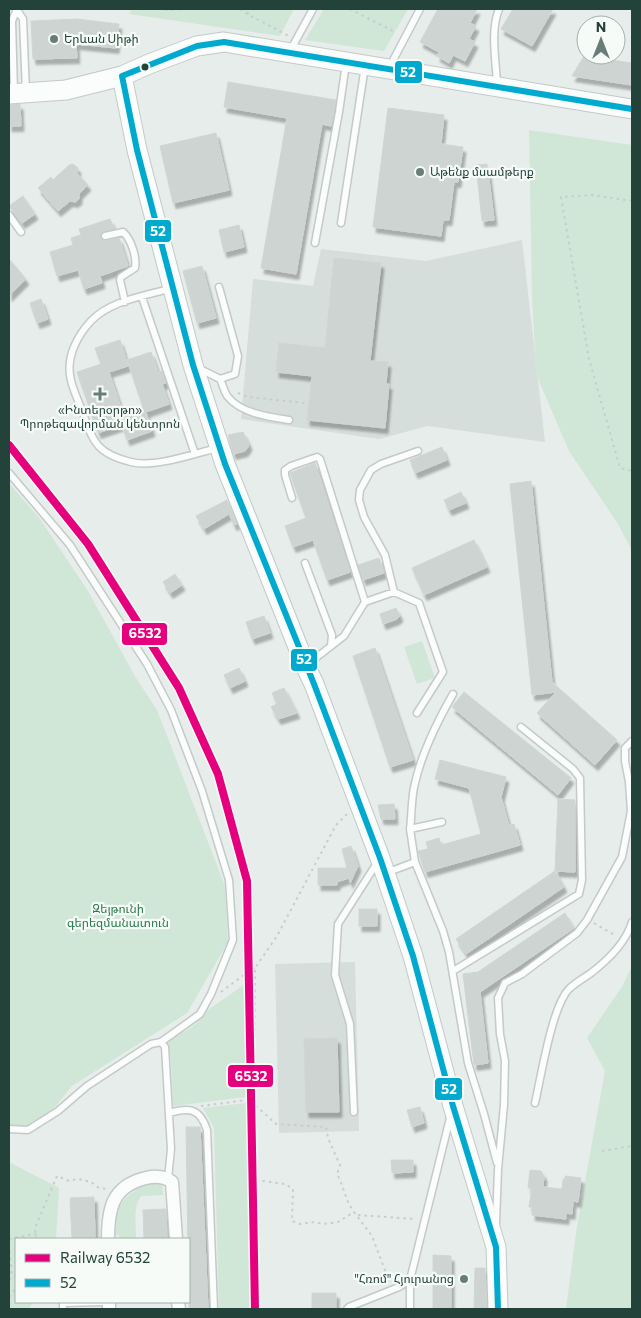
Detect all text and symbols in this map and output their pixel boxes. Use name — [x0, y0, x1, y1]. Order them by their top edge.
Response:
north arrow — [576, 15, 626, 65]
text: N — [596, 18, 606, 35]
place label: Երևան Սիթի — [64, 31, 139, 46]
marker: Երևան Սիթի — [48, 33, 60, 45]
line badge: 52 — [394, 60, 423, 84]
unlabelled marker — [140, 62, 150, 72]
text: 52 — [400, 63, 416, 80]
place label: Աթենք մսամթերք — [430, 164, 534, 179]
marker: Աթենք մսամթերք — [414, 166, 426, 178]
line badge: 52 — [144, 219, 172, 243]
text: 52 — [150, 222, 166, 239]
marker: «Ինտերօրթո» Պրոթեզավորման կենտրոն — [93, 387, 107, 401]
place label: «Ինտերօրթո» Պրոթեզավորման կենտրոն — [20, 402, 180, 431]
line badge: 6532 — [121, 622, 168, 646]
text: 6532 — [129, 624, 161, 641]
line badge: 52 — [290, 648, 318, 672]
text: 52 — [296, 650, 312, 667]
park label: Զեյթունի գերեզմանատուն — [67, 901, 169, 930]
line badge: 6532 — [227, 1064, 274, 1088]
text: 6532 — [235, 1067, 267, 1084]
line badge: 52 — [434, 1077, 463, 1101]
text: 52 — [441, 1080, 457, 1097]
legend — [15, 1238, 190, 1303]
text: Railway 6532 — [60, 1248, 150, 1266]
place label: "Հռոմ" Հյուրանոց — [354, 1271, 454, 1286]
text: 52 — [60, 1273, 77, 1291]
marker: "Հռոմ" Հյուրանոց — [458, 1273, 470, 1285]

